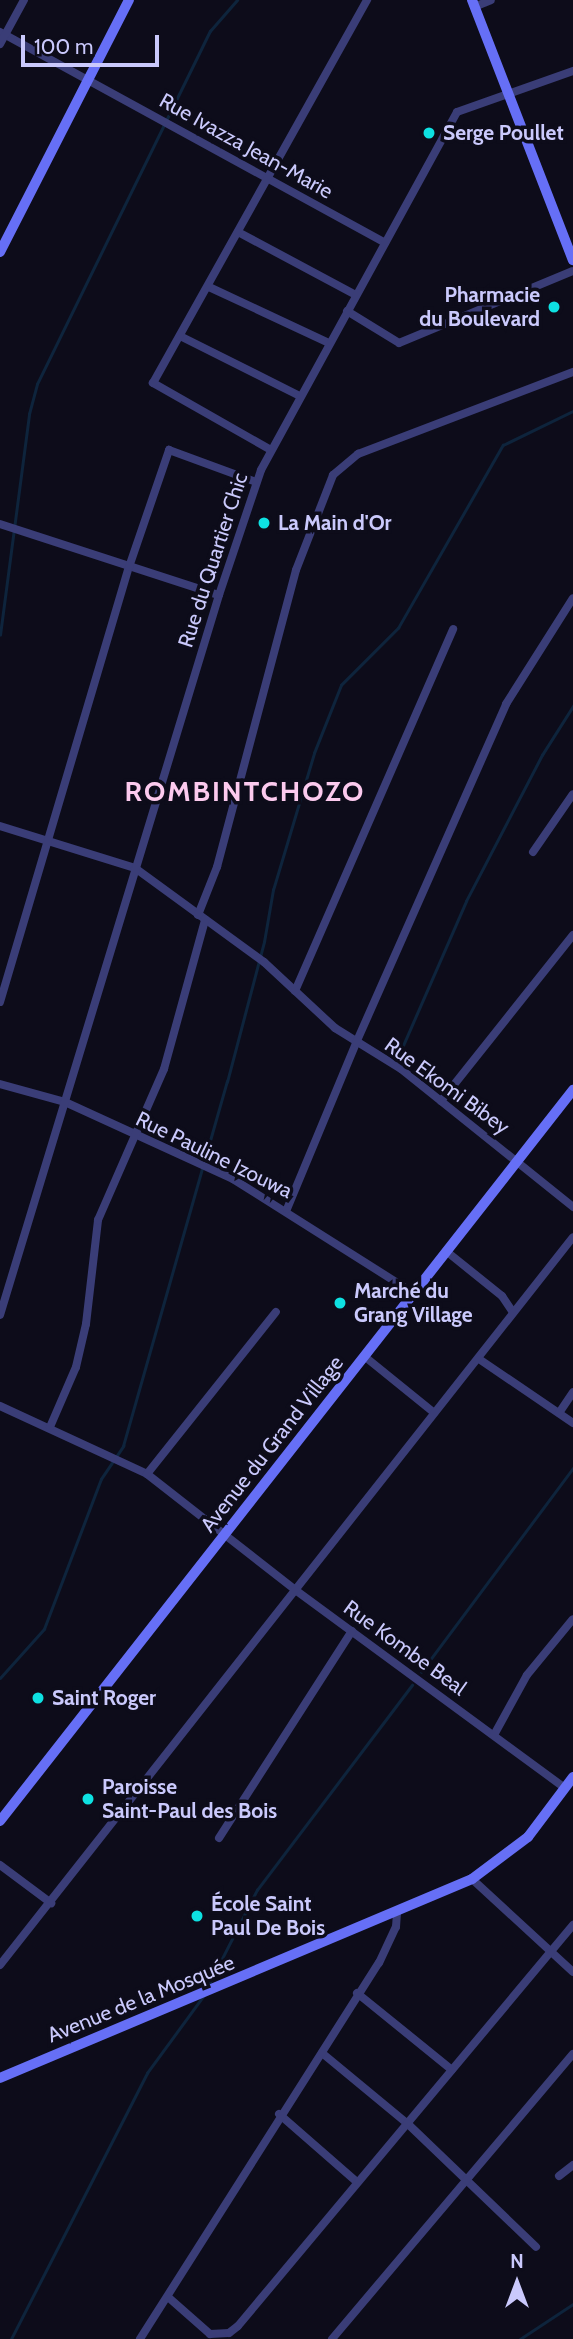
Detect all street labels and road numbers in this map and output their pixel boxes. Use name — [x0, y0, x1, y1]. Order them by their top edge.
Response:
street label: Rue Ivazza Jean-Marie — [155, 88, 337, 204]
street label: Rue du Quartier Chic — [173, 470, 253, 650]
street label: Rue Ekomi Bibey — [380, 1032, 514, 1140]
street label: Rue Pauline Izouwa — [132, 1106, 296, 1204]
street label: Avenue du Grand Village — [195, 1351, 349, 1537]
street label: Rue Kombe Beal — [339, 1595, 471, 1701]
street label: Avenue de la Mosquée — [44, 1950, 238, 2048]

